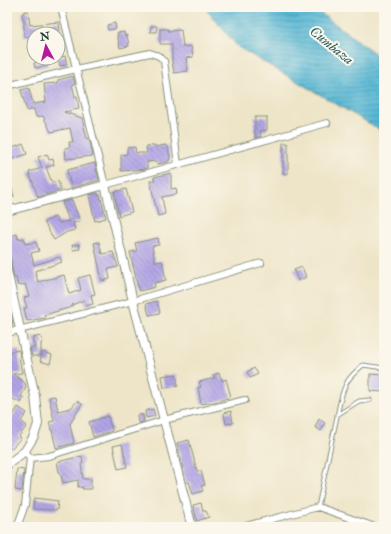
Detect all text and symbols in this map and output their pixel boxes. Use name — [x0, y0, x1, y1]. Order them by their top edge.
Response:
water label: Cumbaza — [306, 23, 357, 69]
north arrow — [26, 26, 66, 66]
text: N — [38, 29, 52, 44]

